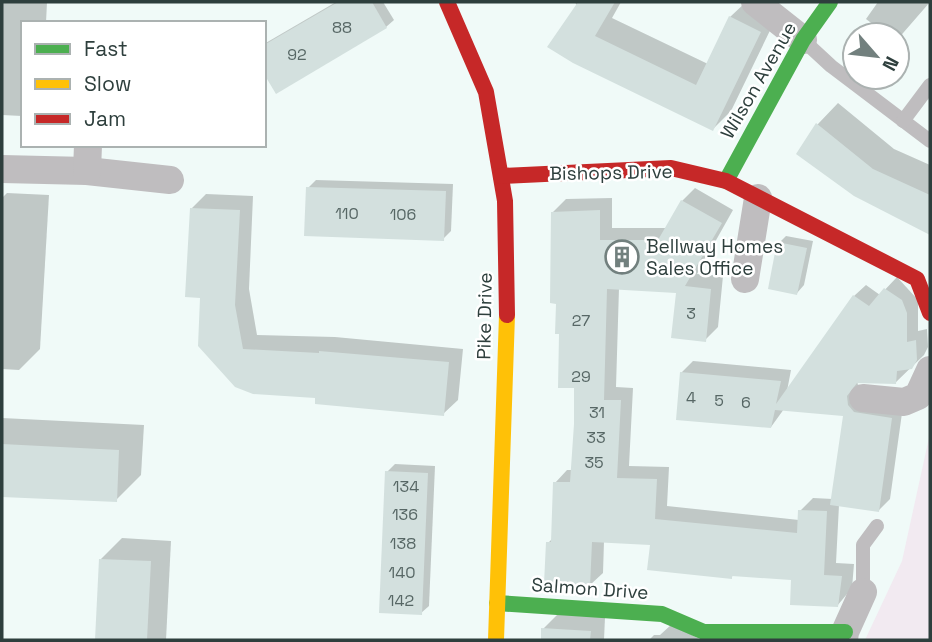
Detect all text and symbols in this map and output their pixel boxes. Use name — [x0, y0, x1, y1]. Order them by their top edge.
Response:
house number: 88 — [332, 17, 352, 38]
street label: Wilson Avenue — [715, 17, 802, 143]
legend — [21, 21, 266, 147]
north arrow — [841, 21, 911, 91]
text: Fast — [84, 35, 128, 62]
house number: 92 — [287, 44, 307, 65]
text: N — [877, 52, 905, 75]
text: Slow — [84, 70, 132, 97]
text: Jam — [84, 105, 126, 132]
street label: Bishops Drive — [549, 159, 673, 186]
house number: 110 — [335, 203, 359, 224]
house number: 106 — [390, 204, 416, 225]
place label: Bellway Homes Sales Office — [646, 234, 783, 281]
building icon: Bellway Homes Sales Office — [603, 238, 641, 276]
street label: Pike Drive — [471, 272, 498, 360]
house number: 3 — [686, 303, 696, 324]
house number: 27 — [572, 310, 590, 331]
house number: 29 — [571, 366, 591, 387]
house number: 4 — [686, 387, 696, 408]
house number: 5 — [714, 390, 724, 411]
house number: 6 — [741, 392, 751, 413]
house number: 31 — [589, 402, 605, 423]
house number: 33 — [586, 427, 606, 448]
house number: 35 — [584, 452, 604, 473]
house number: 134 — [393, 476, 419, 497]
house number: 136 — [392, 504, 418, 525]
house number: 138 — [390, 533, 416, 554]
house number: 140 — [389, 562, 415, 583]
street label: Salmon Drive — [531, 572, 649, 605]
house number: 142 — [388, 590, 414, 611]

